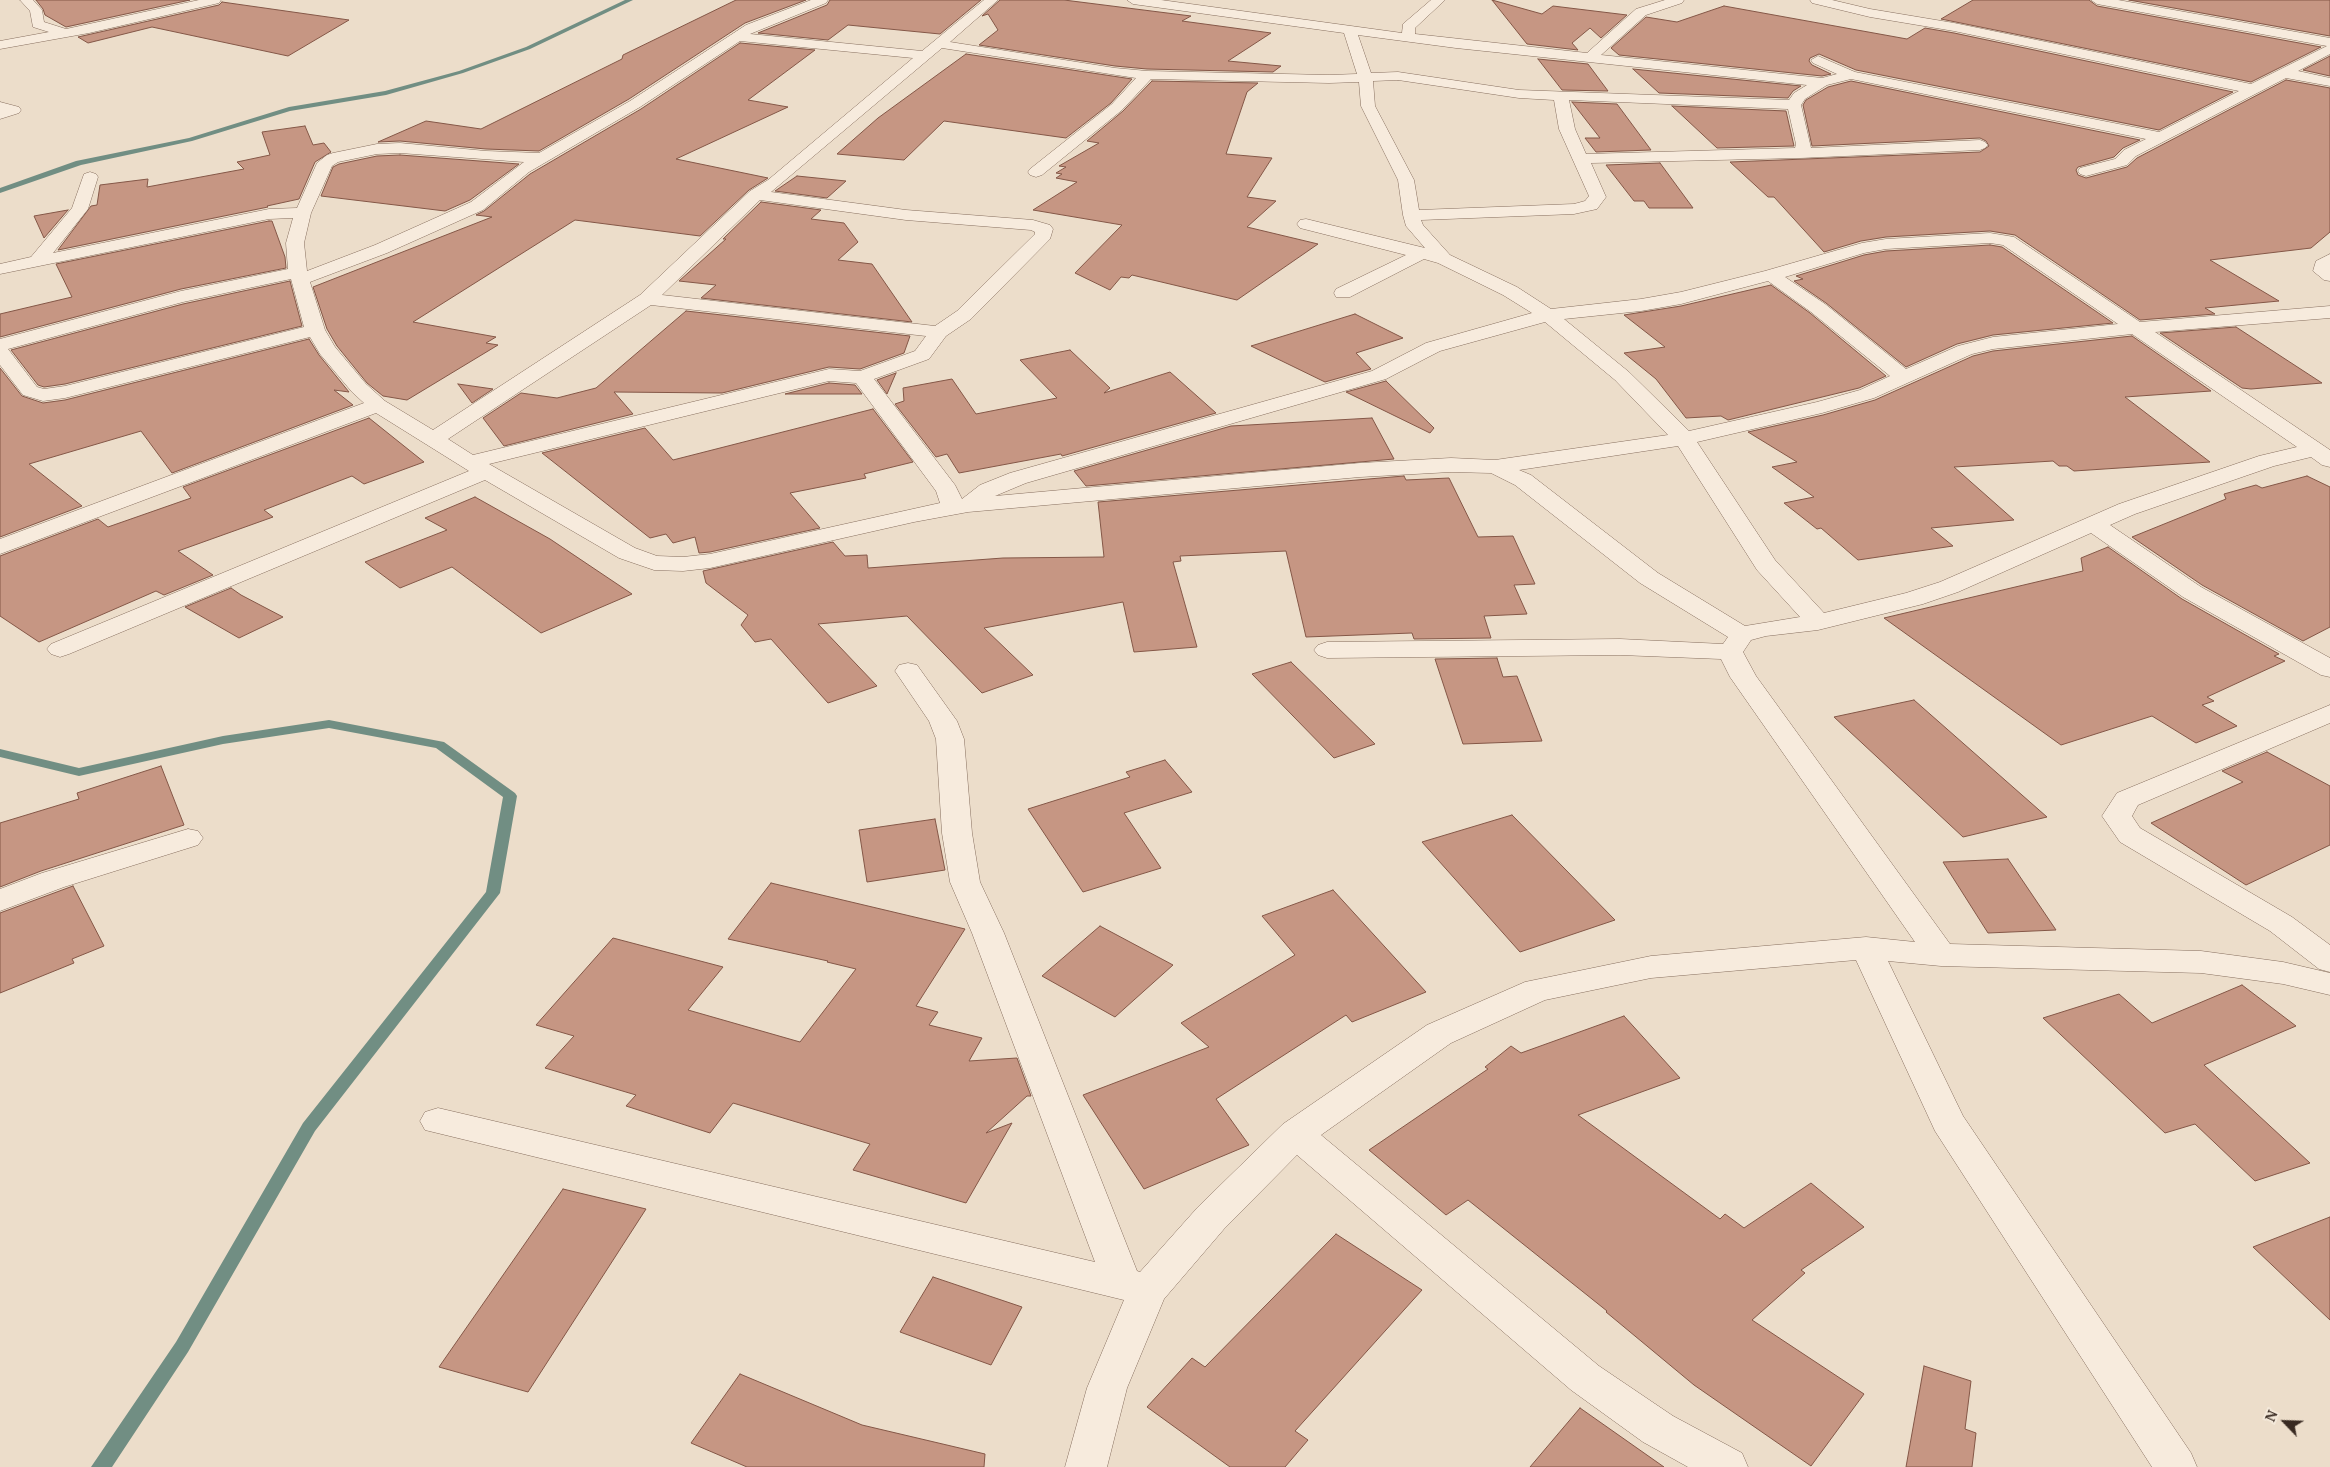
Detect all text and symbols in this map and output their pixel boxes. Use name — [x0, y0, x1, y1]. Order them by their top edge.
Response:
north arrow — [2260, 1397, 2310, 1447]
text: N — [2260, 1407, 2282, 1424]

